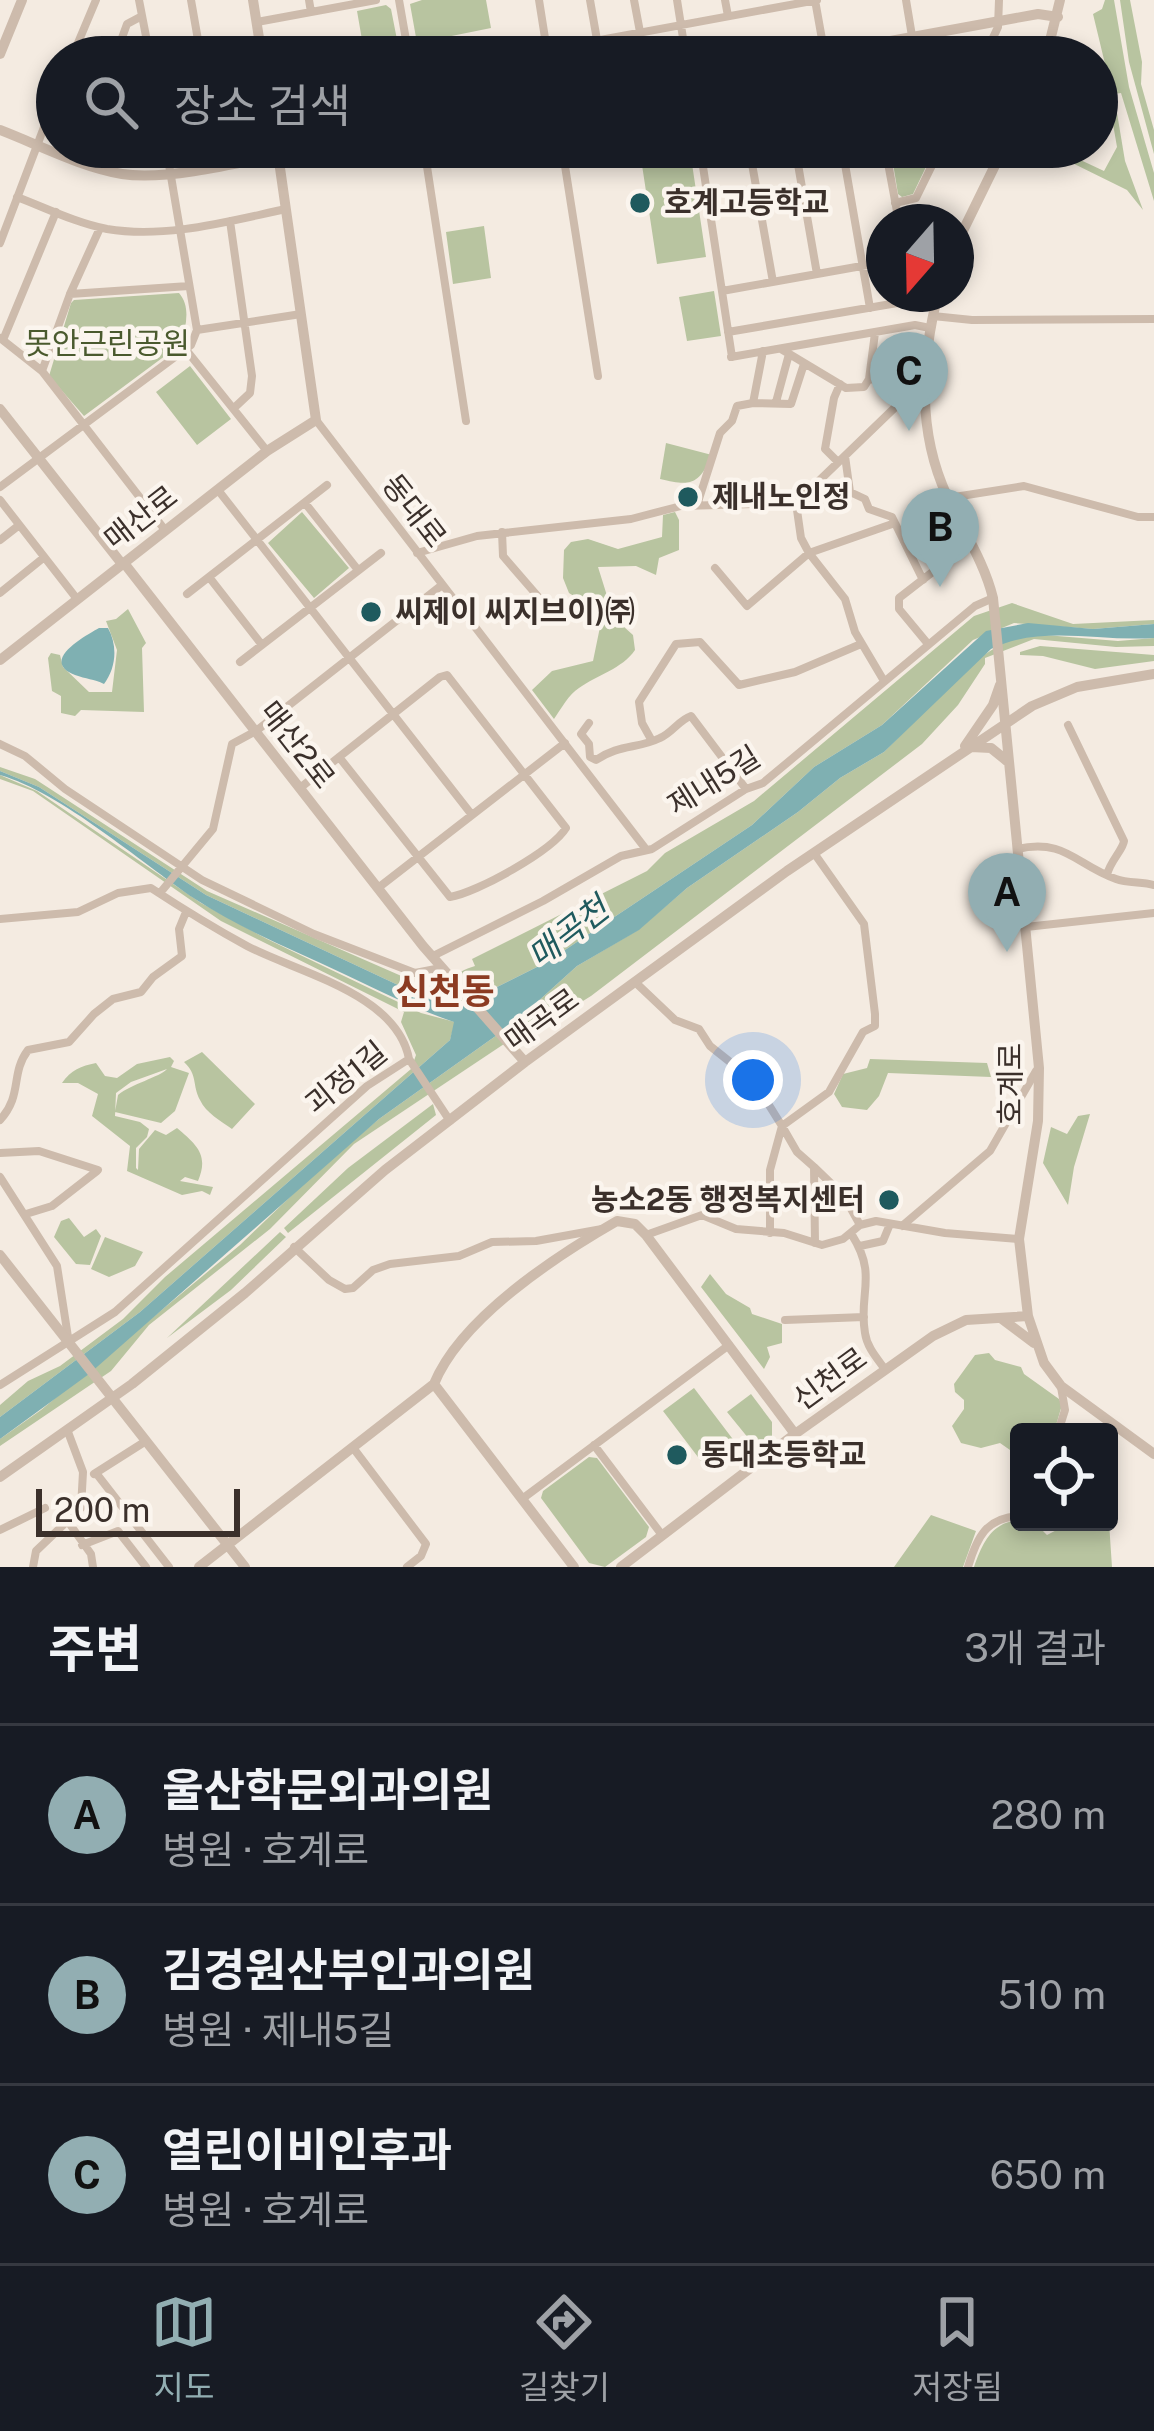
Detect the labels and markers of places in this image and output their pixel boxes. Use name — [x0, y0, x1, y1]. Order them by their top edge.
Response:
place label: 호계고등학교 — [664, 184, 830, 220]
marker: 호계고등학교 — [627, 190, 653, 216]
pin: C — [870, 332, 948, 431]
place label: 제내노인정 — [712, 478, 850, 514]
marker: 제내노인정 — [675, 484, 701, 510]
pin: B — [901, 488, 979, 587]
place label: 씨제이 씨지브이)㈜ — [395, 593, 635, 629]
marker: 씨제이 씨지브이)㈜ — [358, 599, 384, 625]
pin: A — [968, 853, 1046, 952]
place label: 농소2동 행정복지센터 — [591, 1181, 865, 1217]
marker: 농소2동 행정복지센터 — [876, 1187, 902, 1213]
place label: 동대초등학교 — [701, 1436, 867, 1472]
marker: 동대초등학교 — [664, 1442, 690, 1468]

